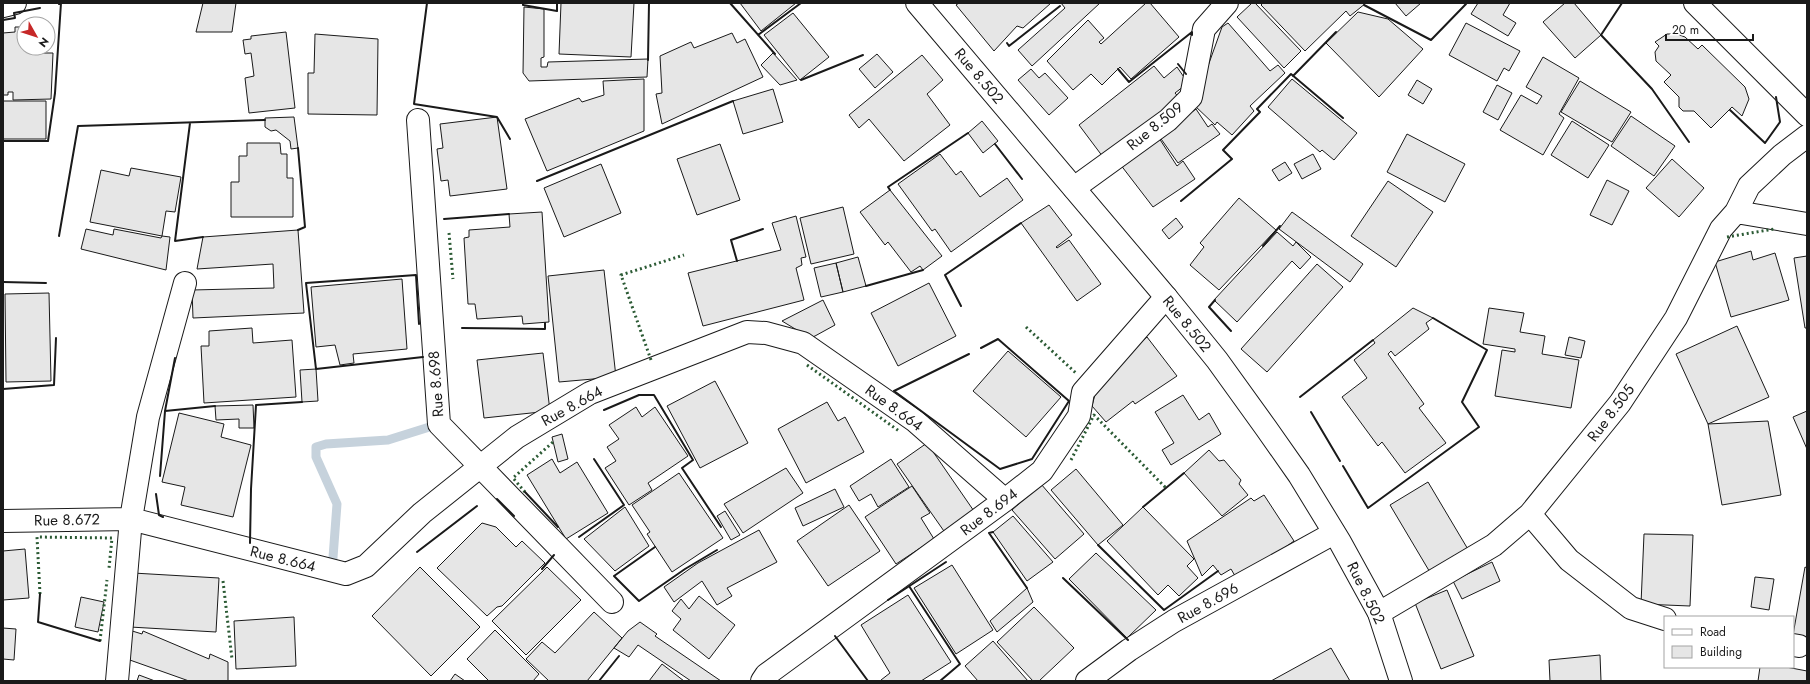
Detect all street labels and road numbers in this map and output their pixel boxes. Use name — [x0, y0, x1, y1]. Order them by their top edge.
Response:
street label: Rue 8.502 — [949, 43, 1009, 109]
street label: Rue 8.509 — [1122, 96, 1188, 156]
street label: Rue 8.502 — [1157, 291, 1217, 357]
street label: Rue 8.698 — [423, 350, 449, 418]
street label: Rue 8.664 — [860, 379, 928, 437]
street label: Rue 8.664 — [537, 380, 607, 432]
street label: Rue 8.505 — [1582, 380, 1640, 446]
street label: Rue 8.694 — [956, 483, 1023, 541]
street label: Rue 8.672 — [34, 508, 100, 532]
street label: Rue 8.664 — [248, 540, 318, 578]
street label: Rue 8.502 — [1341, 558, 1391, 628]
street label: Rue 8.696 — [1173, 577, 1243, 629]

